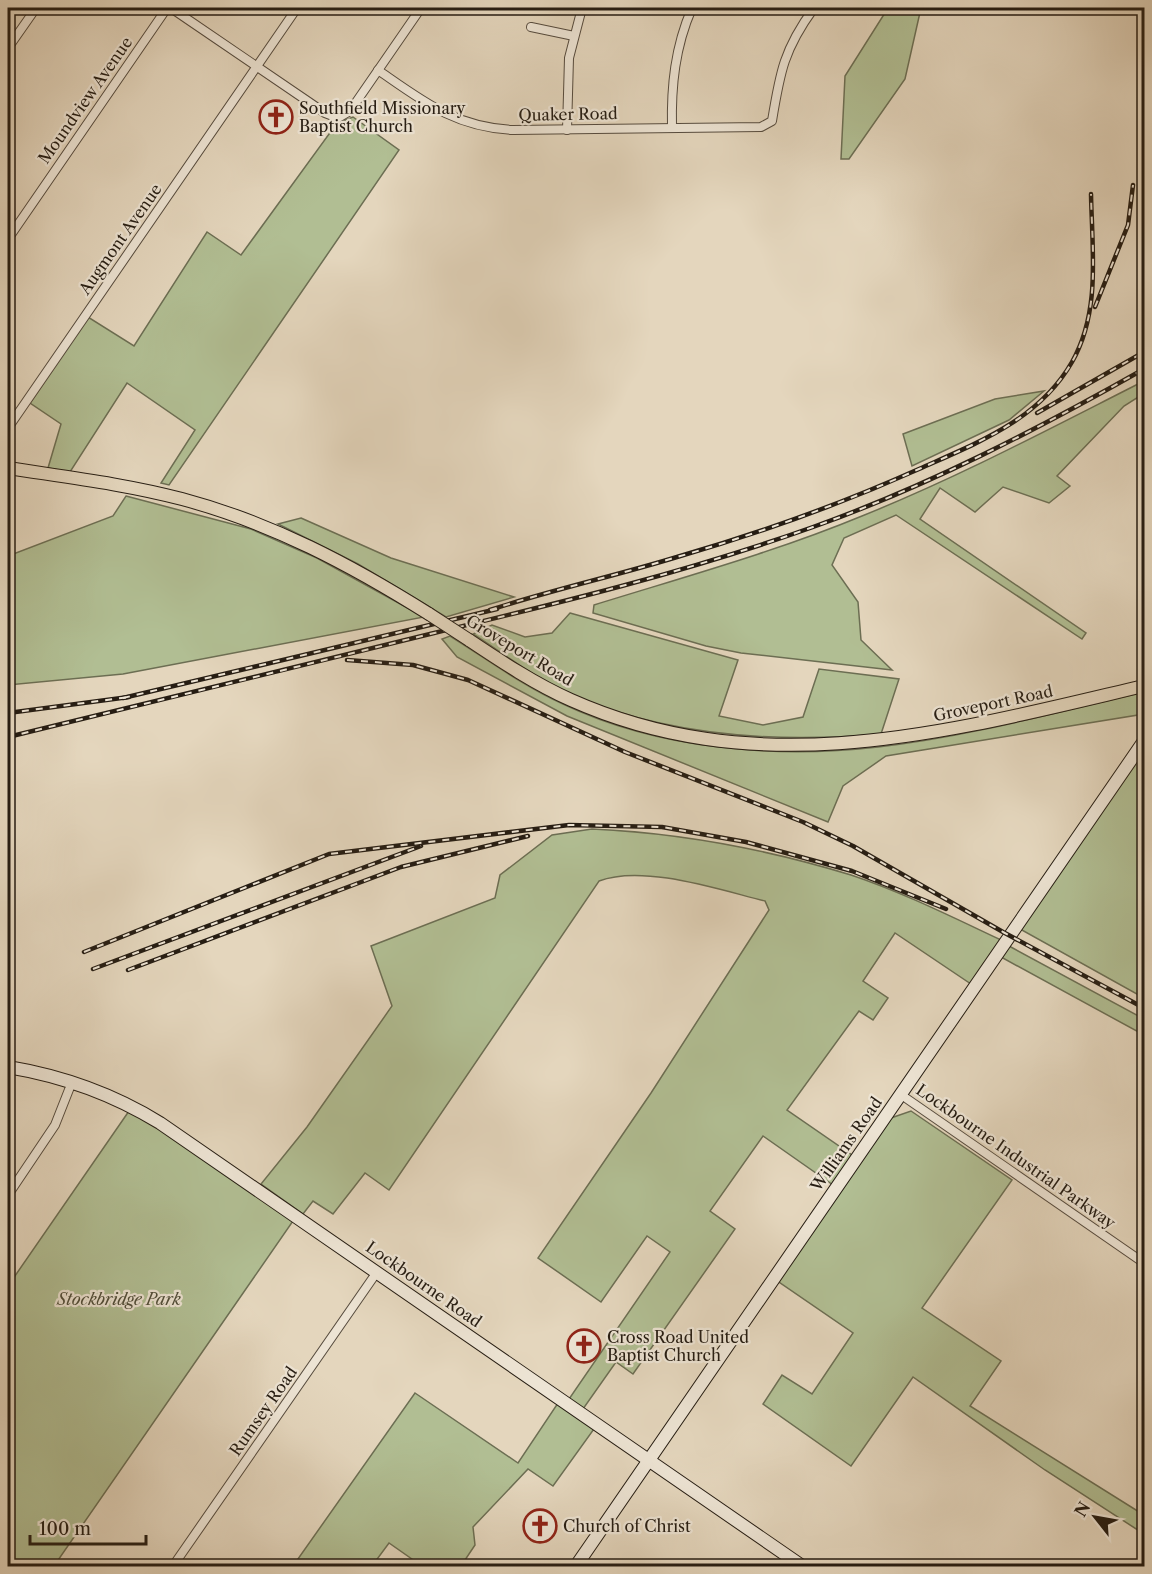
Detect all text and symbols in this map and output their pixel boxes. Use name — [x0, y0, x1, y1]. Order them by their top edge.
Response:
street label: Moundview Avenue — [34, 33, 136, 167]
place label: Southfield Missionary Baptist Church — [299, 98, 467, 136]
church icon: Southfield Missionary Baptist Church — [258, 99, 294, 135]
street label: Quaker Road — [518, 103, 618, 125]
street label: Augmont Avenue — [74, 180, 166, 299]
street label: Groveport Road — [463, 610, 578, 690]
street label: Groveport Road — [931, 681, 1055, 725]
street label: Lockbourne Industrial Parkway — [913, 1079, 1120, 1233]
street label: Williams Road — [805, 1093, 886, 1196]
street label: Lockbourne Road — [362, 1237, 486, 1332]
park label: Stockbridge Park — [56, 1289, 181, 1309]
place label: Cross Road United Baptist Church — [607, 1327, 749, 1365]
church icon: Cross Road United Baptist Church — [566, 1328, 602, 1364]
street label: Rumsey Road — [225, 1362, 301, 1459]
north arrow — [1065, 1487, 1125, 1547]
text: N — [1070, 1498, 1094, 1520]
scale bar — [30, 1508, 146, 1546]
church icon: Church of Christ — [522, 1508, 558, 1544]
place label: Church of Christ — [563, 1516, 691, 1536]
text: 100 m — [39, 1518, 91, 1540]

